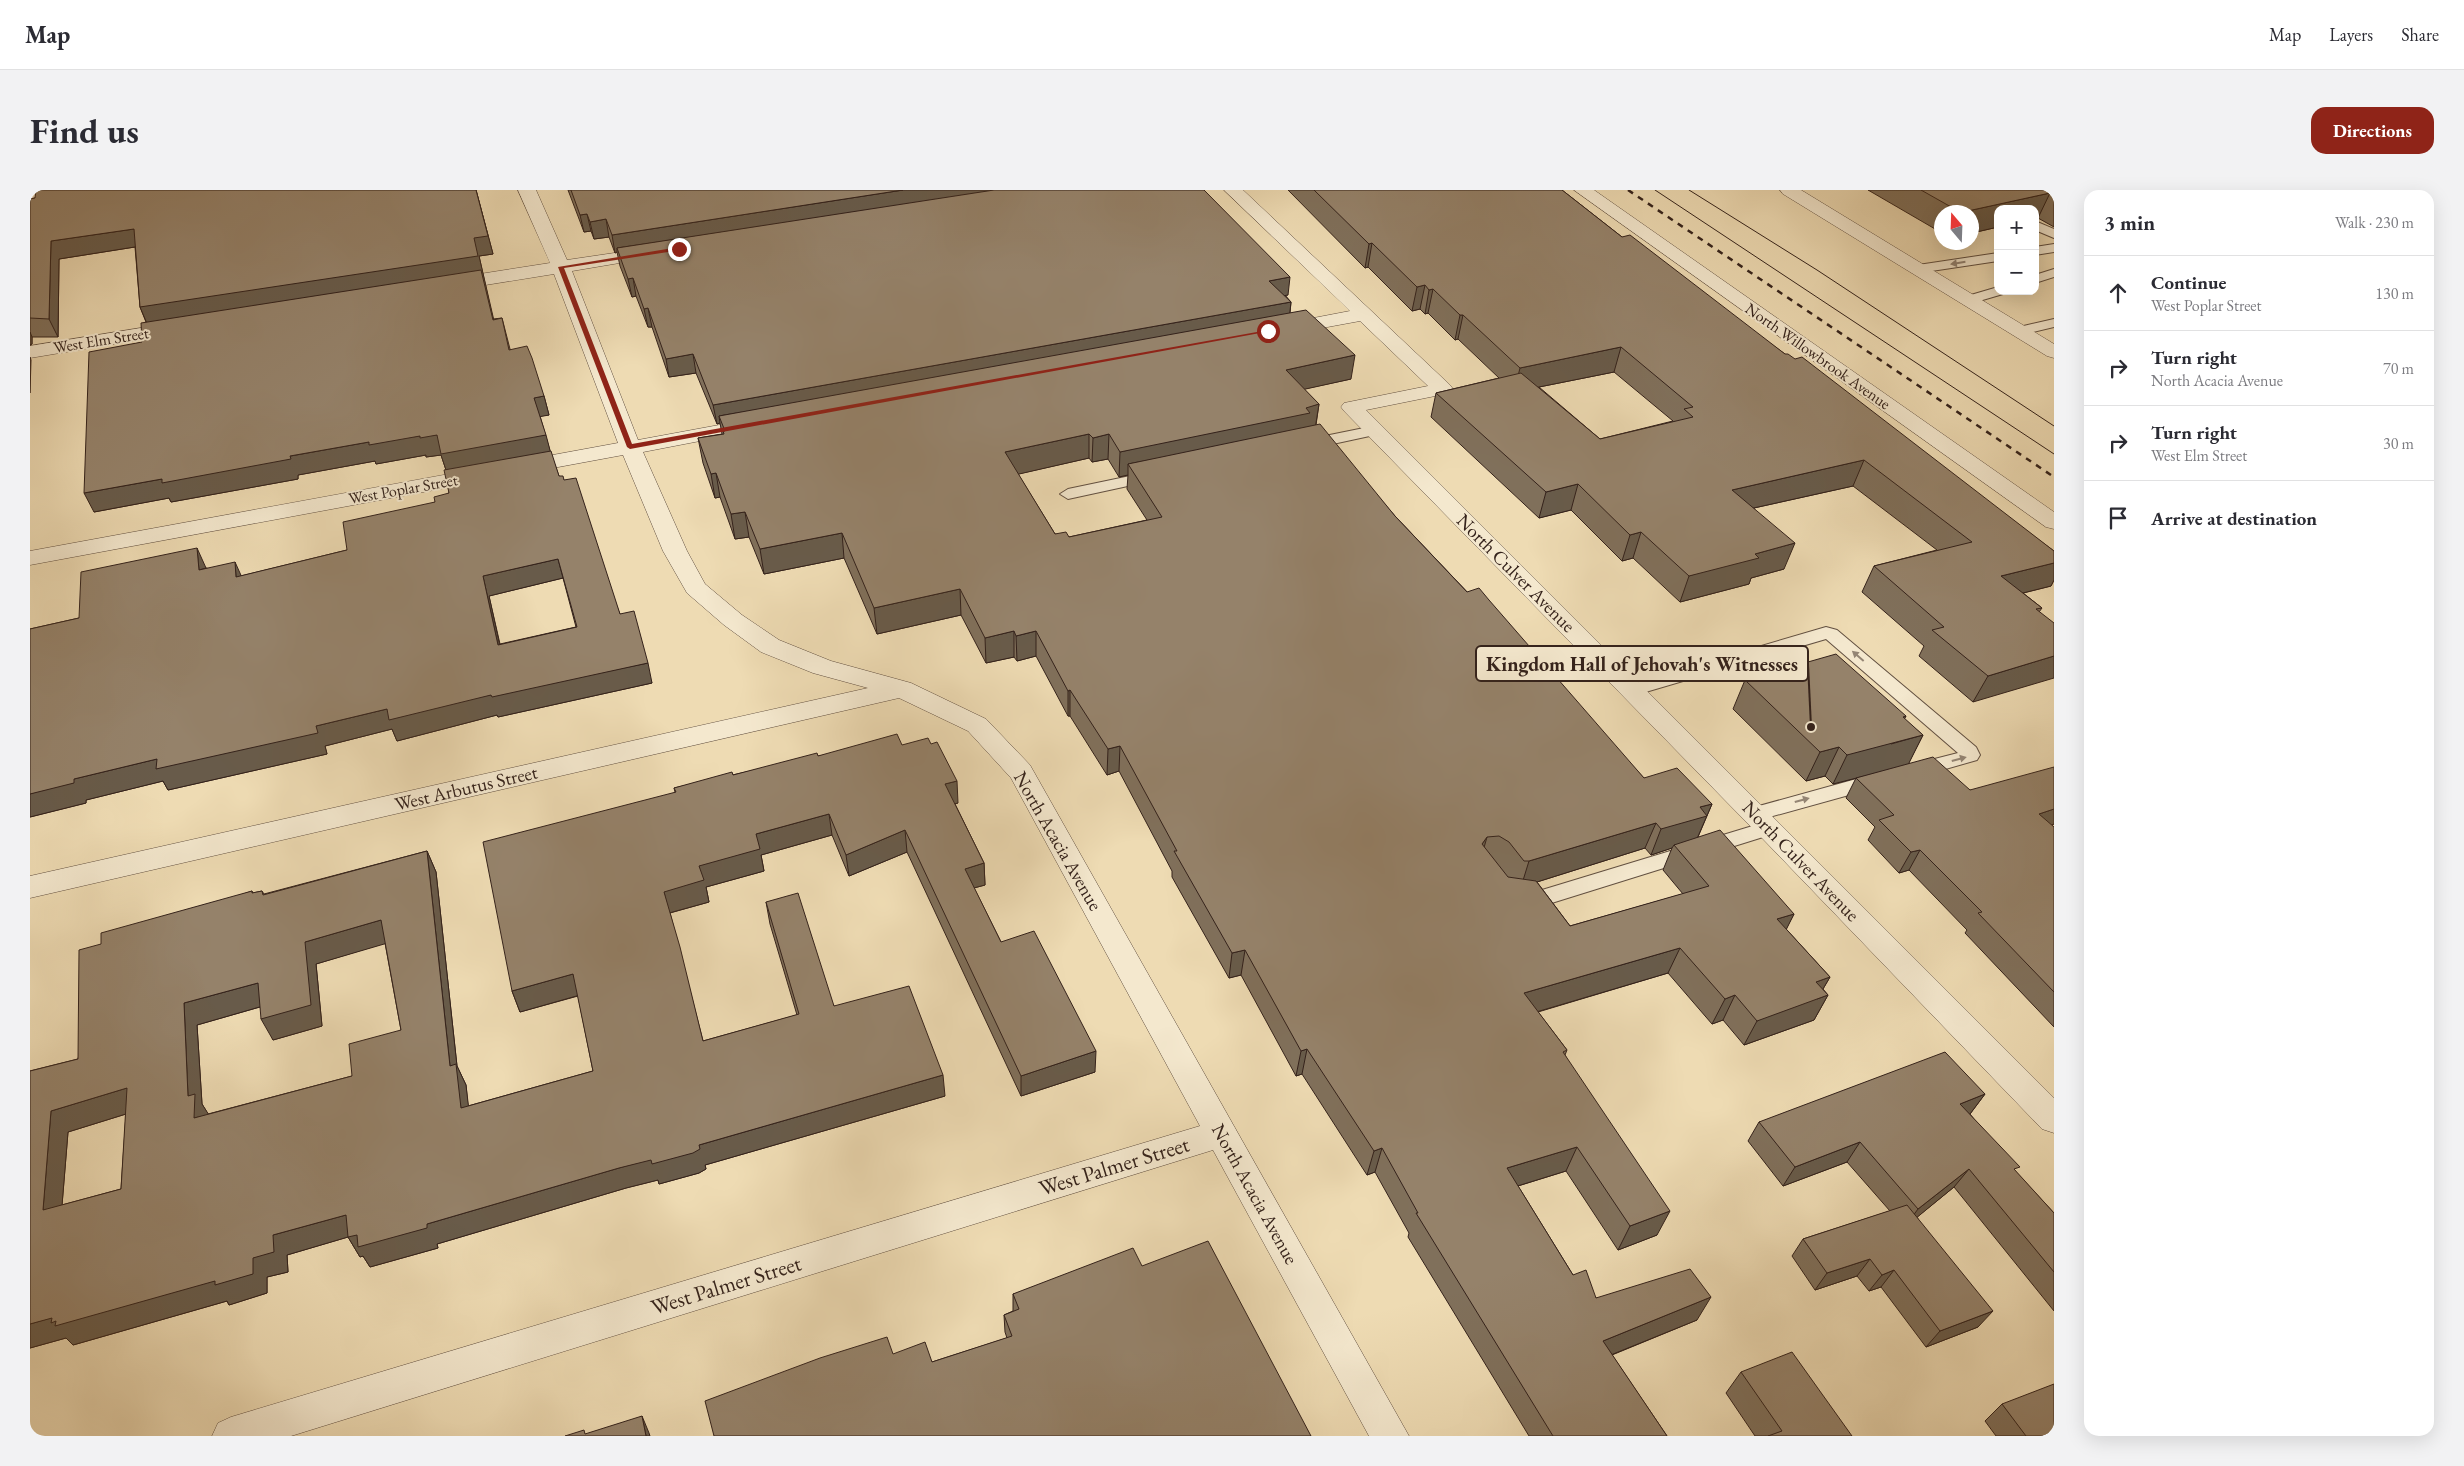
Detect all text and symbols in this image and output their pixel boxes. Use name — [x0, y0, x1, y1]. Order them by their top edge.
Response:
text: Map — [25, 19, 70, 50]
text: Map — [2269, 23, 2301, 46]
text: Layers — [2329, 23, 2373, 46]
text: Share — [2401, 23, 2439, 46]
button: Directions — [2311, 107, 2434, 154]
text: Find us — [30, 108, 139, 153]
north arrow — [1934, 205, 1979, 250]
map controls — [1994, 205, 2039, 295]
button: + — [1994, 205, 2039, 250]
text: 3 min — [2104, 209, 2155, 236]
text: Walk · 230 m — [2335, 212, 2414, 233]
route end — [668, 238, 691, 261]
button: − — [1994, 250, 2039, 295]
one-way arrow — [1949, 259, 1965, 267]
text: Continue — [2151, 270, 2226, 295]
icon: ahead — [2104, 279, 2132, 307]
text: 130 m — [2375, 283, 2414, 304]
text: West Poplar Street — [2151, 295, 2262, 316]
street label: North Willowbrook Avenue — [1741, 298, 1895, 414]
route start — [1257, 320, 1280, 343]
street label: West Elm Street — [52, 322, 150, 358]
text: Turn right — [2151, 345, 2237, 370]
icon: right — [2104, 354, 2132, 382]
text: 70 m — [2383, 358, 2414, 379]
text: North Acacia Avenue — [2151, 370, 2283, 391]
text: Turn right — [2151, 420, 2237, 445]
icon: right — [2104, 429, 2132, 457]
text: 30 m — [2383, 433, 2414, 454]
text: West Elm Street — [2151, 445, 2247, 466]
street label: West Poplar Street — [347, 469, 459, 509]
icon: arrive — [2104, 504, 2132, 532]
text: Arrive at destination — [2151, 506, 2317, 531]
street label: North Culver Avenue — [1451, 508, 1581, 638]
callout: Kingdom Hall of Jehovah's Witnesses — [1476, 646, 1808, 681]
one-way arrow — [1852, 650, 1865, 661]
text: Kingdom Hall of Jehovah's Witnesses — [1486, 651, 1798, 677]
one-way arrow — [1952, 755, 1967, 763]
street label: West Arbutus Street — [392, 759, 540, 817]
street label: North Acacia Avenue — [1008, 767, 1108, 915]
street label: North Culver Avenue — [1737, 795, 1865, 927]
one-way arrow — [1794, 796, 1809, 804]
street label: North Acacia Avenue — [1206, 1119, 1304, 1269]
street label: West Palmer Street — [1035, 1129, 1193, 1203]
street label: West Palmer Street — [647, 1248, 805, 1322]

